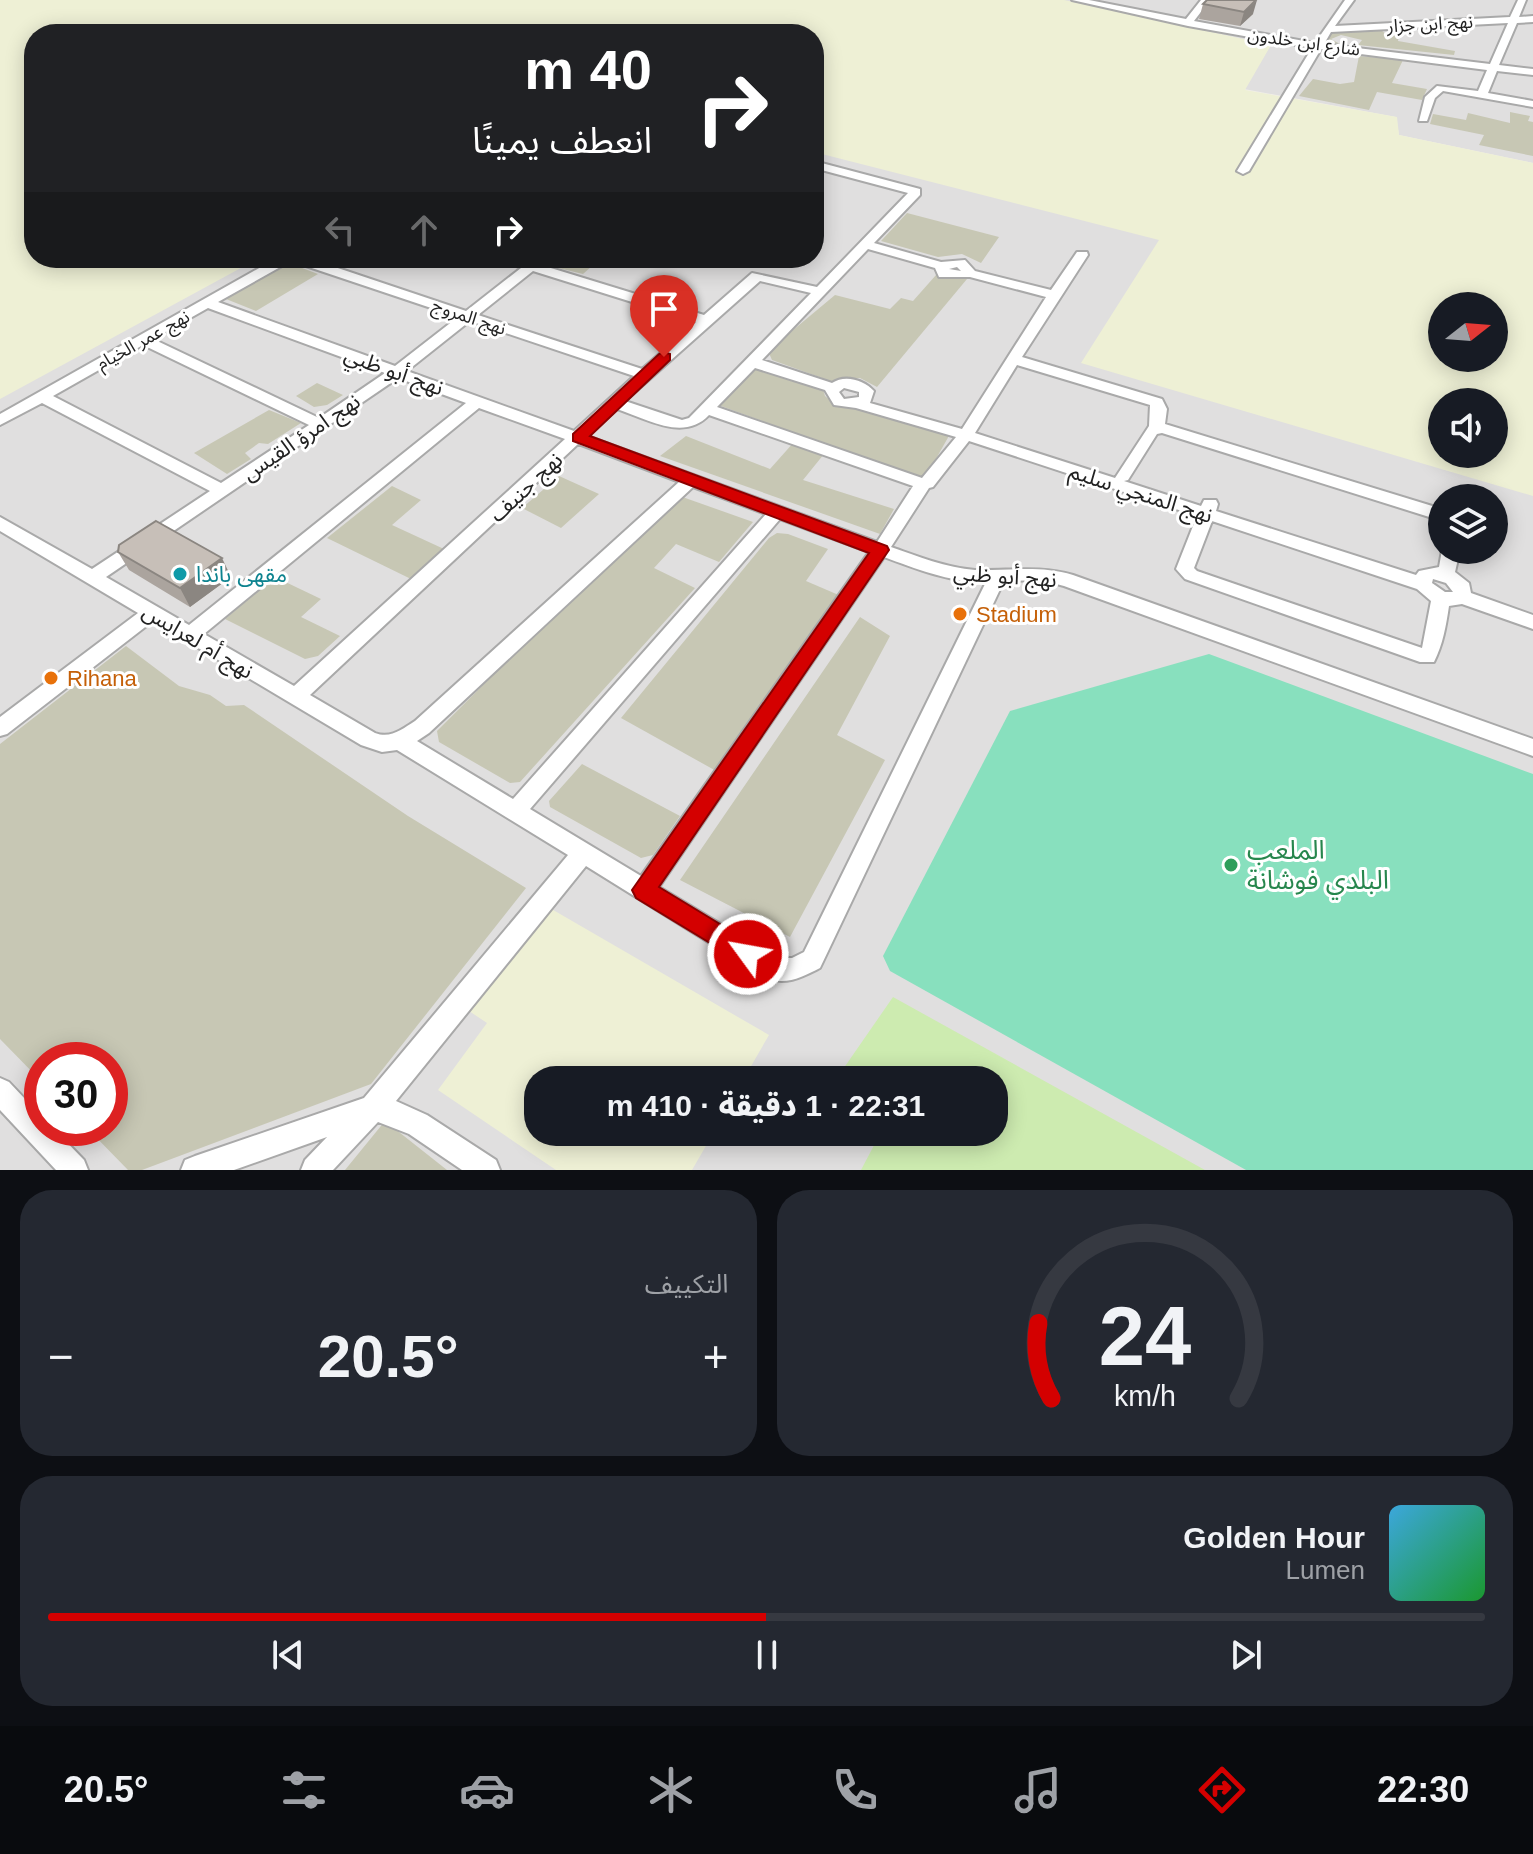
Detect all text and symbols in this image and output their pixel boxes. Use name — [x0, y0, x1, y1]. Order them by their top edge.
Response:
street label: نهج ابن جزار — [1385, 12, 1474, 39]
street label: شارع ابن خلدون — [1246, 24, 1361, 64]
text: 40 m — [524, 38, 652, 101]
icon: right — [680, 56, 784, 160]
text: انعطف يمينًا — [472, 120, 652, 161]
icon: left — [318, 208, 362, 252]
icon: ahead — [402, 208, 446, 252]
icon: right — [486, 208, 530, 252]
pin — [630, 275, 698, 357]
icon: arrive — [642, 287, 686, 331]
north arrow — [1428, 292, 1508, 372]
map controls — [1428, 292, 1508, 564]
street label: نهج المروج — [429, 295, 509, 342]
street label: نهج عمر الخيام — [93, 306, 195, 377]
street label: نهج أبو ظبي — [340, 341, 447, 404]
street label: نهج امرؤ القيس — [237, 388, 367, 489]
button: sound — [1428, 388, 1508, 468]
street label: نهج جنيف — [484, 447, 570, 530]
street label: نهج المنجي سليم — [1065, 458, 1216, 532]
button: layers — [1428, 484, 1508, 564]
street label: نهج أبو ظبي — [952, 559, 1058, 596]
place label: مقهى باندا — [196, 562, 287, 587]
marker: مقهى باندا — [171, 565, 189, 583]
street label: نهج أم لعرايس — [136, 598, 258, 687]
place label: Stadium — [976, 602, 1057, 627]
marker: Stadium — [951, 605, 969, 623]
place label: Rihana — [67, 666, 137, 691]
marker: Rihana — [42, 669, 60, 687]
place label: الملعب البلدي فوشانة — [1247, 835, 1389, 900]
marker: الملعب البلدي فوشانة — [1222, 856, 1240, 874]
position arrow — [706, 912, 790, 996]
speed limit sign: 30 — [24, 1042, 128, 1146]
text: 22:31 · 1 دقيقة · 410 m — [607, 1089, 925, 1122]
text: التكييف — [645, 1269, 729, 1299]
text: 24 — [1098, 1290, 1191, 1383]
text: 20.5° — [318, 1323, 459, 1390]
text: − — [48, 1332, 74, 1381]
text: + — [703, 1332, 729, 1381]
text: km/h — [1114, 1380, 1176, 1412]
text: Golden Hour — [1183, 1521, 1365, 1554]
text: Lumen — [1286, 1555, 1365, 1585]
icon: previous — [266, 1633, 310, 1677]
icon: pause — [745, 1633, 789, 1677]
icon: next — [1224, 1633, 1268, 1677]
icon: filters — [276, 1762, 332, 1818]
icon: car — [459, 1762, 515, 1818]
icon: climate — [643, 1762, 699, 1818]
icon: phone — [827, 1762, 883, 1818]
icon: music — [1010, 1762, 1066, 1818]
icon: directions — [1194, 1762, 1250, 1818]
text: 20.5° — [64, 1769, 148, 1810]
text: 22:30 — [1377, 1769, 1469, 1810]

